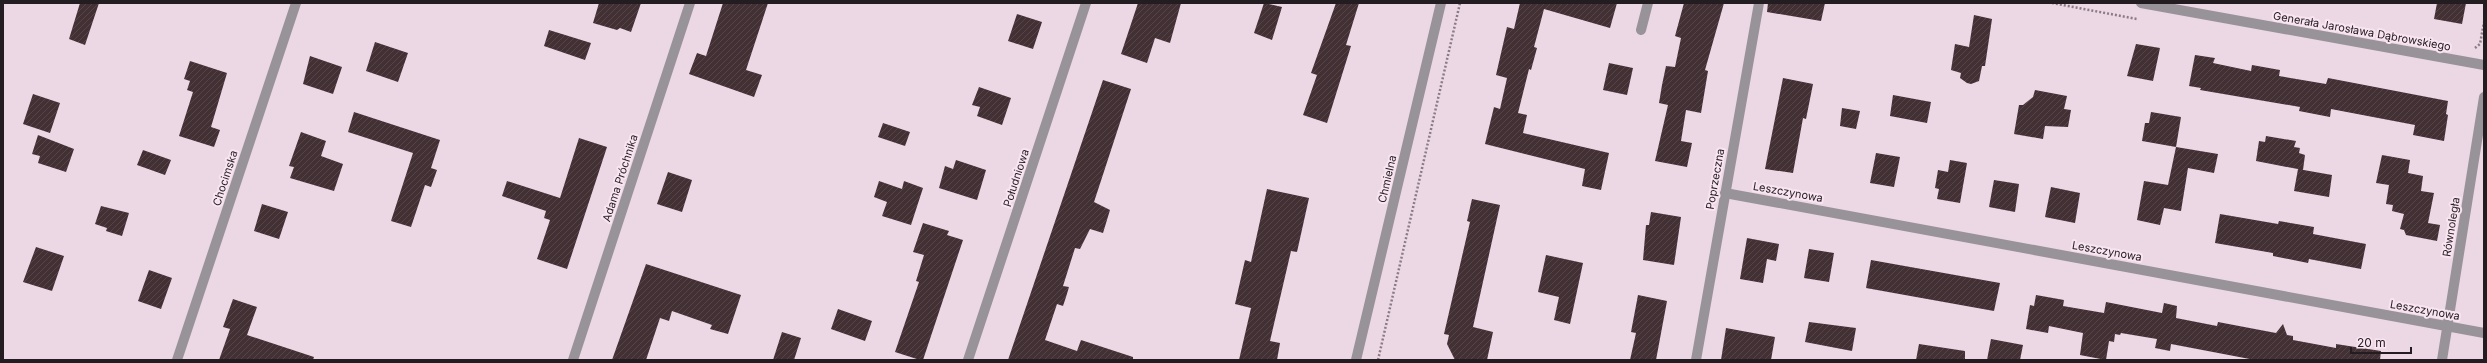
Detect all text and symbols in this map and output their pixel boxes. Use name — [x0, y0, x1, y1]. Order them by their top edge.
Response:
street label: Generała Jarosława Dąbrowskiego — [2272, 8, 2452, 54]
street label: Adama Próchnika — [599, 132, 641, 224]
street label: Południowa — [1000, 147, 1032, 209]
street label: Poprzeczna — [1703, 147, 1727, 211]
street label: Chocimska — [209, 148, 241, 208]
street label: Chmielna — [1375, 154, 1399, 204]
street label: Leszczynowa — [1752, 179, 1824, 205]
street label: Równoległa — [2439, 196, 2463, 258]
street label: Leszczynowa — [2071, 238, 2143, 264]
street label: Leszczynowa — [2389, 297, 2461, 323]
scale bar — [2351, 329, 2411, 355]
text: 20 m — [2357, 335, 2386, 350]

